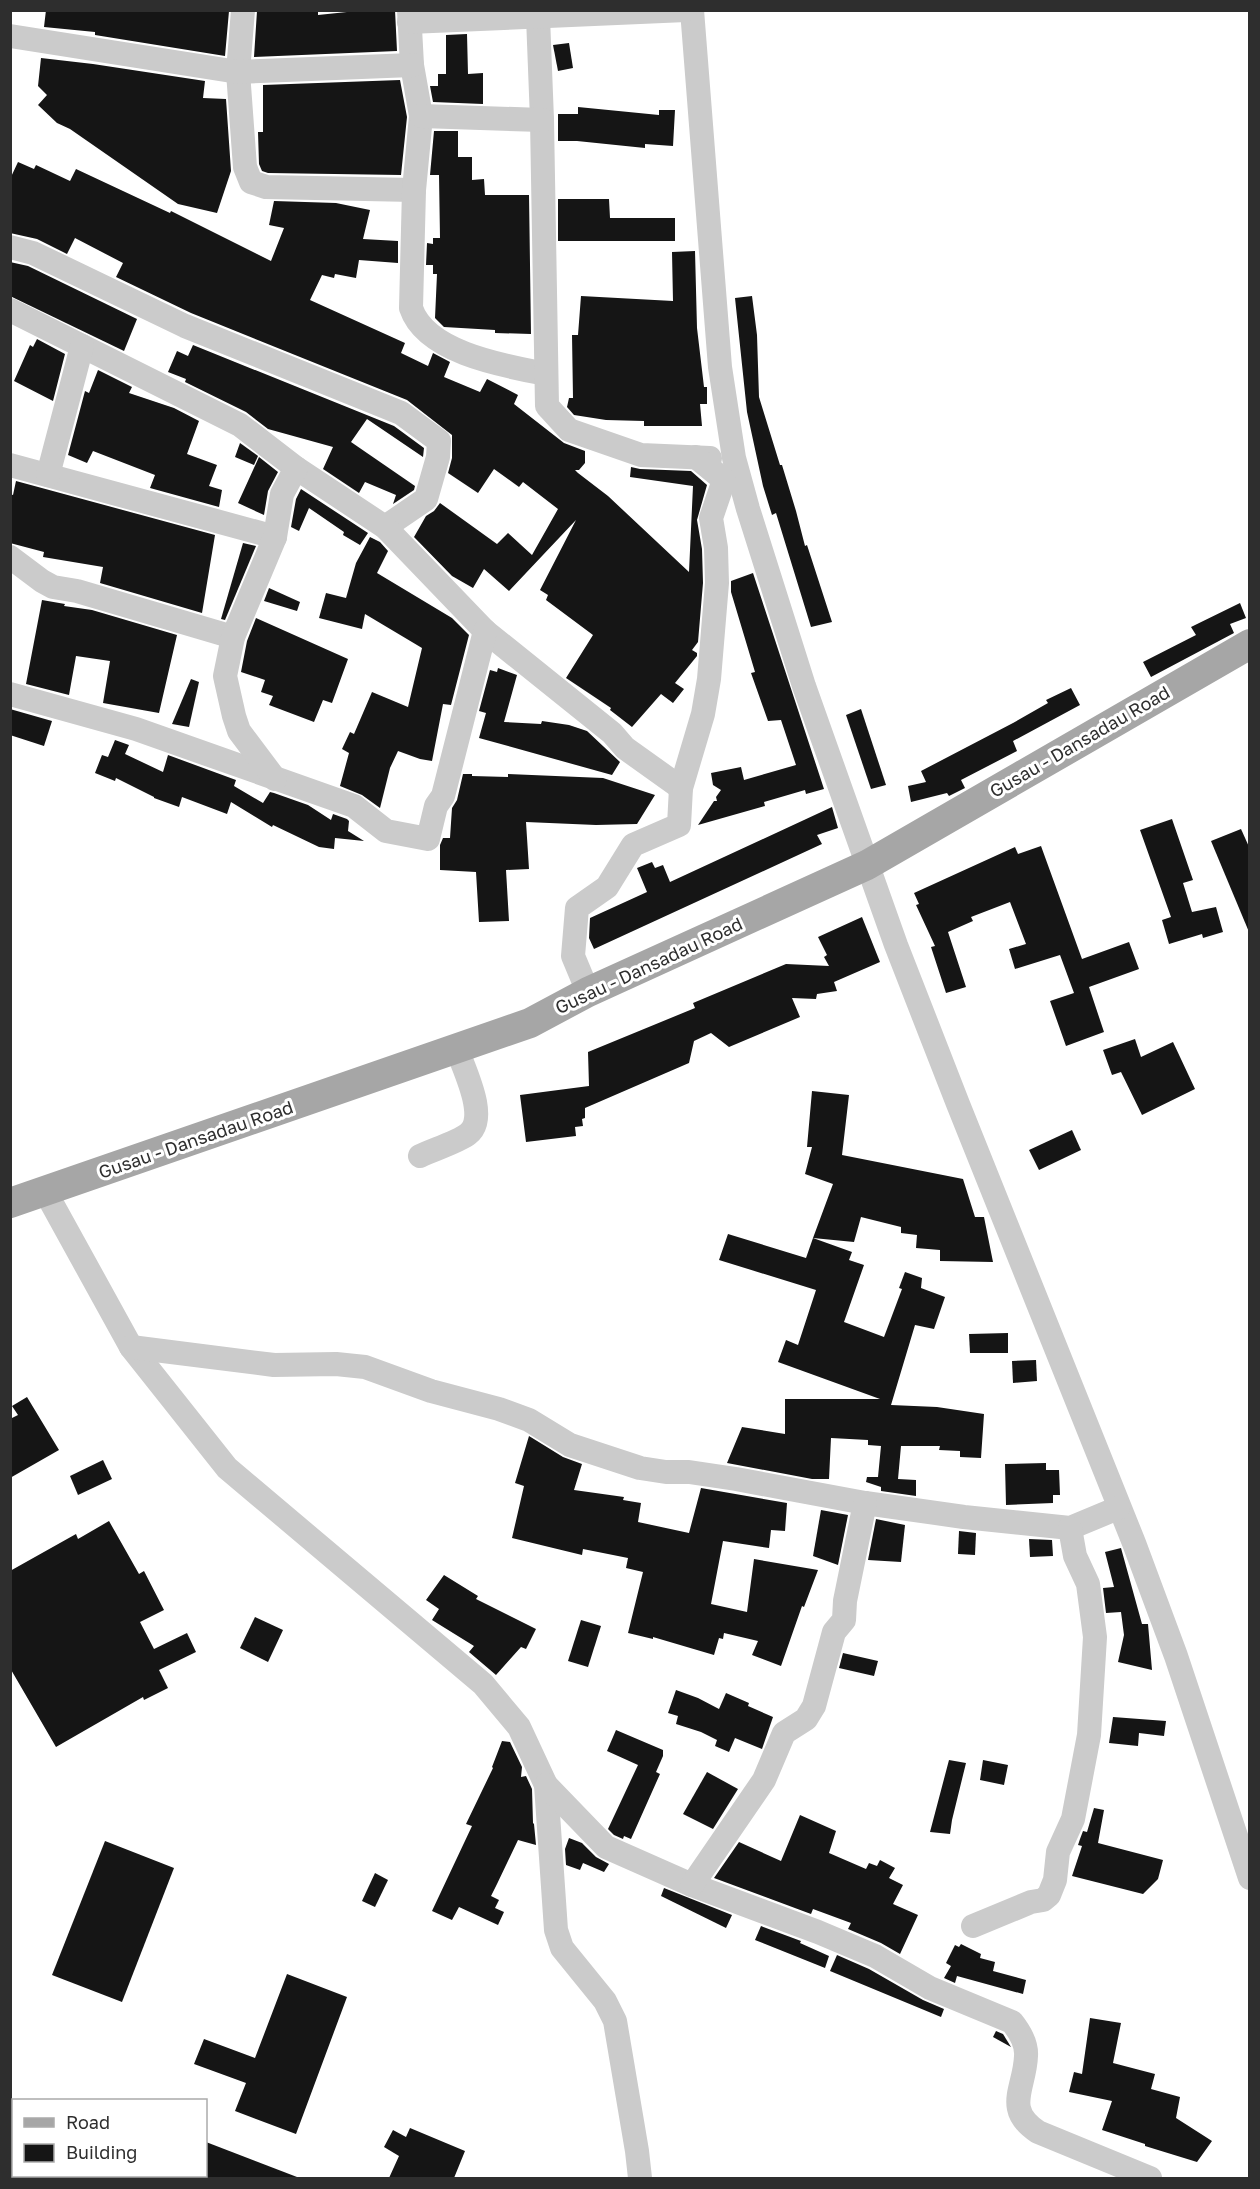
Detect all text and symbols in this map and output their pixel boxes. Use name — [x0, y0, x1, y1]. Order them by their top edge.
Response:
street label: Gusau - Dansadau Road — [986, 681, 1173, 802]
street label: Gusau - Dansadau Road — [551, 912, 746, 1018]
street label: Gusau - Dansadau Road — [96, 1095, 296, 1183]
legend — [12, 2099, 207, 2177]
text: Road — [66, 2111, 110, 2133]
text: Building — [66, 2141, 137, 2163]

